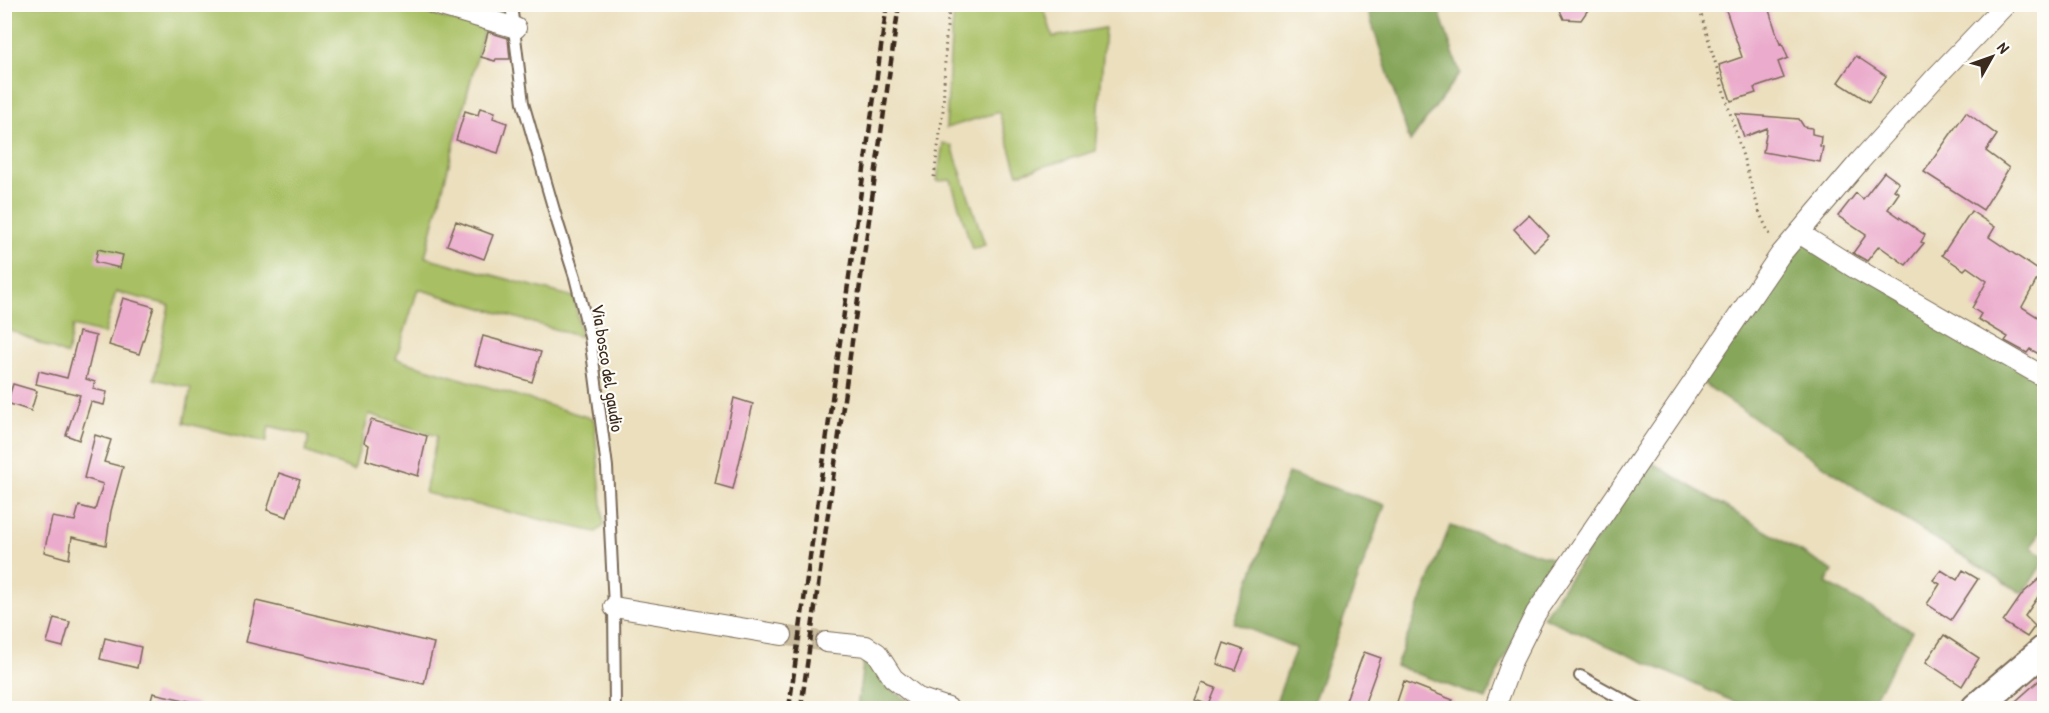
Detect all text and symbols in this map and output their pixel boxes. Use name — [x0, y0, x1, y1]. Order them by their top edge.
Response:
north arrow — [1962, 27, 2022, 87]
text: N — [1992, 37, 2015, 58]
street label: Via bosco del gaudio — [586, 302, 630, 434]

